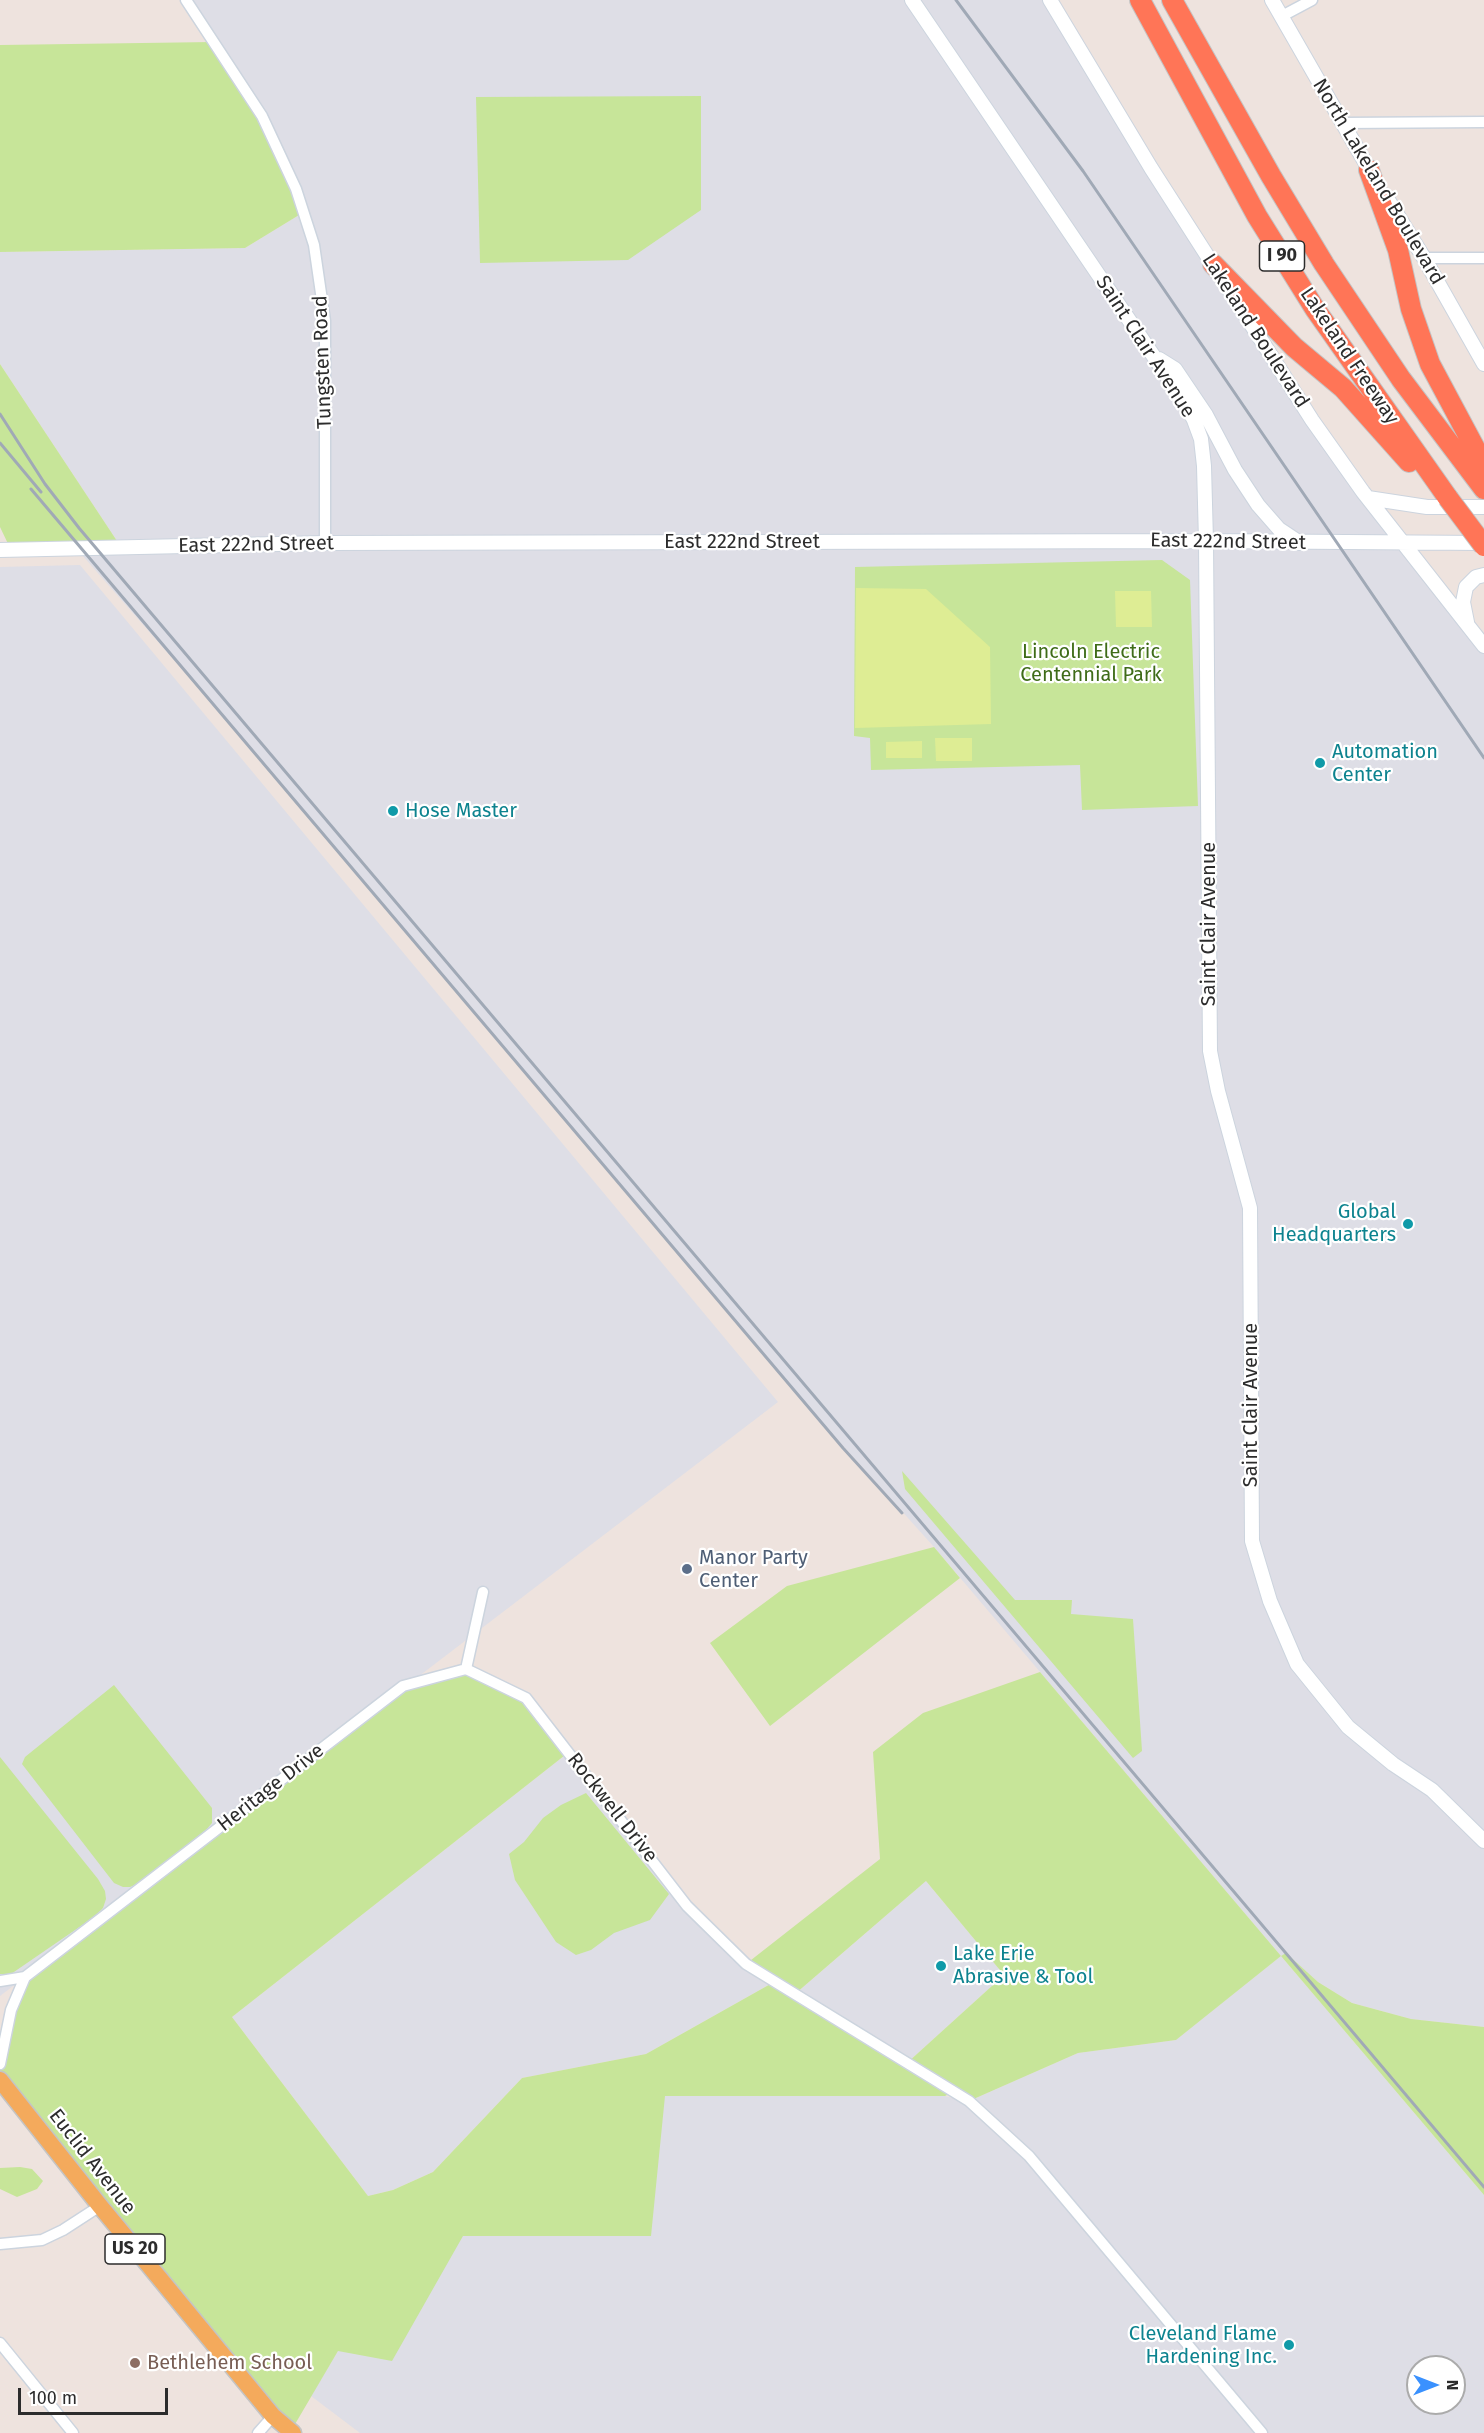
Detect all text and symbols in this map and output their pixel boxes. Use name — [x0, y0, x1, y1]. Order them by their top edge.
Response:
street label: North Lakeland Boulevard — [1307, 75, 1449, 289]
road number: I 90 — [1260, 241, 1304, 271]
street label: Lakeland Boulevard — [1196, 250, 1314, 412]
street label: Saint Clair Avenue — [1090, 272, 1200, 422]
street label: Lakeland Freeway — [1294, 283, 1404, 429]
street label: Tungsten Road — [309, 295, 337, 429]
street label: East 222nd Street — [1150, 529, 1306, 555]
street label: East 222nd Street — [664, 530, 820, 554]
street label: East 222nd Street — [178, 532, 334, 558]
park label: Lincoln Electric Centennial Park — [1020, 640, 1162, 687]
place label: Automation Center — [1332, 740, 1438, 787]
marker: Automation Center — [1313, 756, 1327, 770]
place label: Hose Master — [405, 799, 517, 823]
marker: Hose Master — [386, 804, 400, 818]
street label: Saint Clair Avenue — [1197, 842, 1221, 1006]
place label: Global Headquarters — [1272, 1200, 1396, 1247]
marker: Global Headquarters — [1401, 1217, 1415, 1231]
street label: Saint Clair Avenue — [1239, 1323, 1263, 1487]
place label: Manor Party Center — [699, 1546, 808, 1593]
marker: Manor Party Center — [680, 1562, 694, 1576]
street label: Heritage Drive — [213, 1739, 329, 1837]
street label: Rockwell Drive — [562, 1748, 662, 1868]
place label: Lake Erie Abrasive & Tool — [953, 1942, 1093, 1989]
marker: Lake Erie Abrasive & Tool — [934, 1959, 948, 1973]
street label: Euclid Avenue — [44, 2105, 140, 2219]
road number: US 20 — [105, 2234, 165, 2264]
place label: Cleveland Flame Hardening Inc. — [1129, 2322, 1277, 2369]
marker: Cleveland Flame Hardening Inc. — [1282, 2338, 1296, 2352]
place label: Bethlehem School — [147, 2351, 312, 2375]
north arrow — [1406, 2355, 1466, 2415]
marker: Bethlehem School — [128, 2356, 142, 2370]
scale bar — [21, 2376, 171, 2414]
text: N — [1443, 2380, 1462, 2390]
text: 100 m — [29, 2387, 77, 2409]

